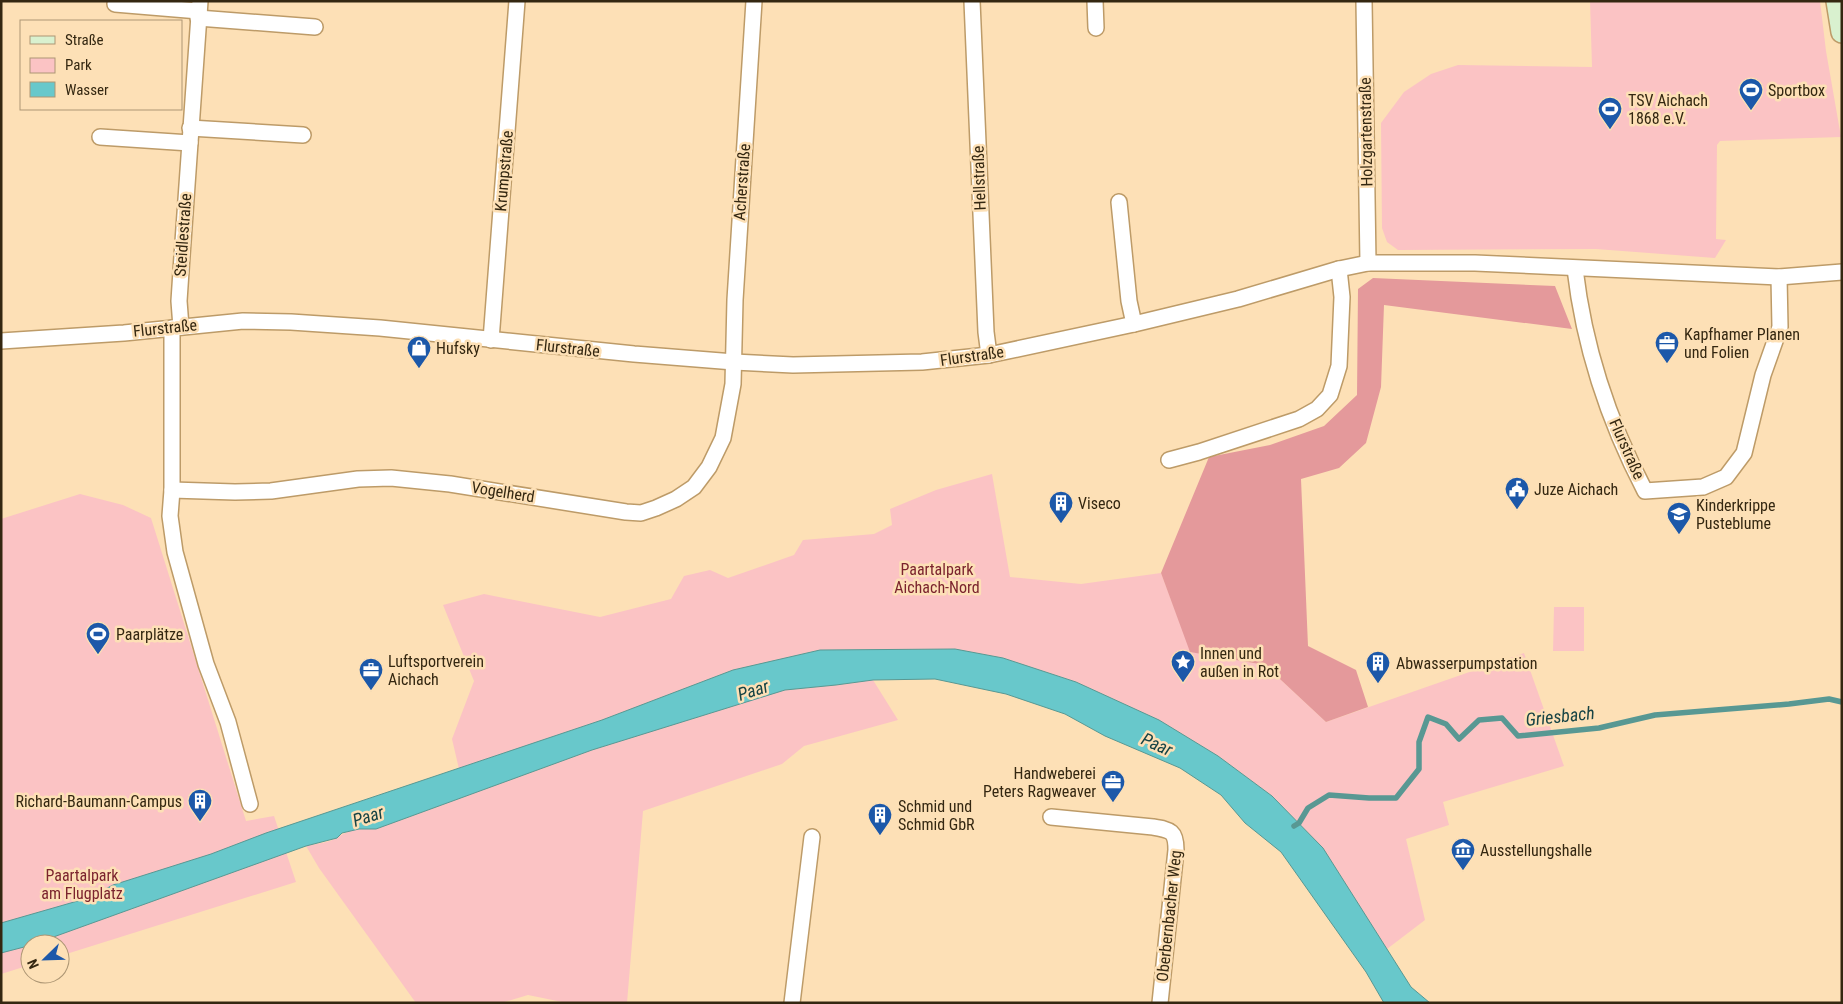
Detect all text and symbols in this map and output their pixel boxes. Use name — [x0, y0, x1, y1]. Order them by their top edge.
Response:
legend — [20, 20, 182, 110]
text: Straße — [65, 31, 104, 49]
text: Park — [65, 56, 92, 74]
street label: Holzgartenstraße — [1356, 77, 1376, 187]
sports icon: Sportbox — [1738, 77, 1764, 111]
text: Wasser — [65, 81, 109, 99]
place label: Sportbox — [1768, 81, 1825, 100]
place label: TSV Aichach 1868 e.V. — [1628, 91, 1708, 128]
sports icon: TSV Aichach 1868 e.V. — [1597, 96, 1623, 130]
street label: Krumpstraße — [491, 130, 517, 212]
street label: Acherstraße — [730, 143, 754, 221]
street label: Hellstraße — [968, 145, 990, 211]
street label: Steidlestraße — [171, 193, 195, 277]
street label: Flurstraße — [132, 315, 198, 341]
place label: Kapfhamer Planen und Folien — [1684, 325, 1800, 362]
office icon: Kapfhamer Planen und Folien — [1654, 330, 1680, 364]
shop icon: Hufsky — [406, 335, 432, 369]
street label: Flurstraße — [535, 335, 601, 361]
place label: Hufsky — [436, 339, 480, 358]
street label: Flurstraße — [939, 342, 1005, 370]
street label: Flurstraße — [1605, 416, 1649, 482]
public building icon: Juze Aichach — [1504, 476, 1530, 510]
street label: Vogelherd — [470, 478, 536, 506]
place label: Juze Aichach — [1534, 480, 1618, 499]
building icon: Viseco — [1048, 490, 1074, 524]
place label: Viseco — [1078, 494, 1121, 513]
place label: Kinderkrippe Pusteblume — [1696, 496, 1776, 533]
school or university icon: Kinderkrippe Pusteblume — [1666, 501, 1692, 535]
park label: Paartalpark Aichach-Nord — [894, 560, 980, 597]
sports icon: Paarplätze — [85, 621, 111, 655]
place label: Paarplätze — [116, 625, 183, 644]
place label: Innen und außen in Rot — [1200, 644, 1279, 681]
place icon: Innen und außen in Rot — [1170, 649, 1196, 683]
building icon: Abwasserpumpstation — [1365, 650, 1391, 684]
place label: Luftsportverein Aichach — [388, 652, 484, 689]
place label: Abwasserpumpstation — [1396, 654, 1538, 673]
office icon: Luftsportverein Aichach — [358, 657, 384, 691]
water label: Paar — [735, 675, 772, 705]
water label: Griesbach — [1524, 702, 1596, 730]
water label: Paar — [1138, 728, 1176, 760]
place label: Handweberei Peters Ragweaver — [983, 764, 1096, 801]
office icon: Handweberei Peters Ragweaver — [1100, 769, 1126, 803]
building icon: Richard-Baumann-Campus — [187, 788, 213, 822]
place label: Richard-Baumann-Campus — [15, 792, 182, 811]
place label: Schmid und Schmid GbR — [898, 797, 975, 834]
water label: Paar — [350, 801, 387, 831]
building icon: Schmid und Schmid GbR — [867, 802, 893, 836]
museum icon: Ausstellungshalle — [1450, 837, 1476, 871]
place label: Ausstellungshalle — [1480, 841, 1592, 860]
street label: Oberbernbacher Weg — [1153, 849, 1185, 983]
park label: Paartalpark am Flugplatz — [41, 866, 123, 903]
north arrow — [20, 934, 70, 984]
text: N — [24, 957, 42, 971]

